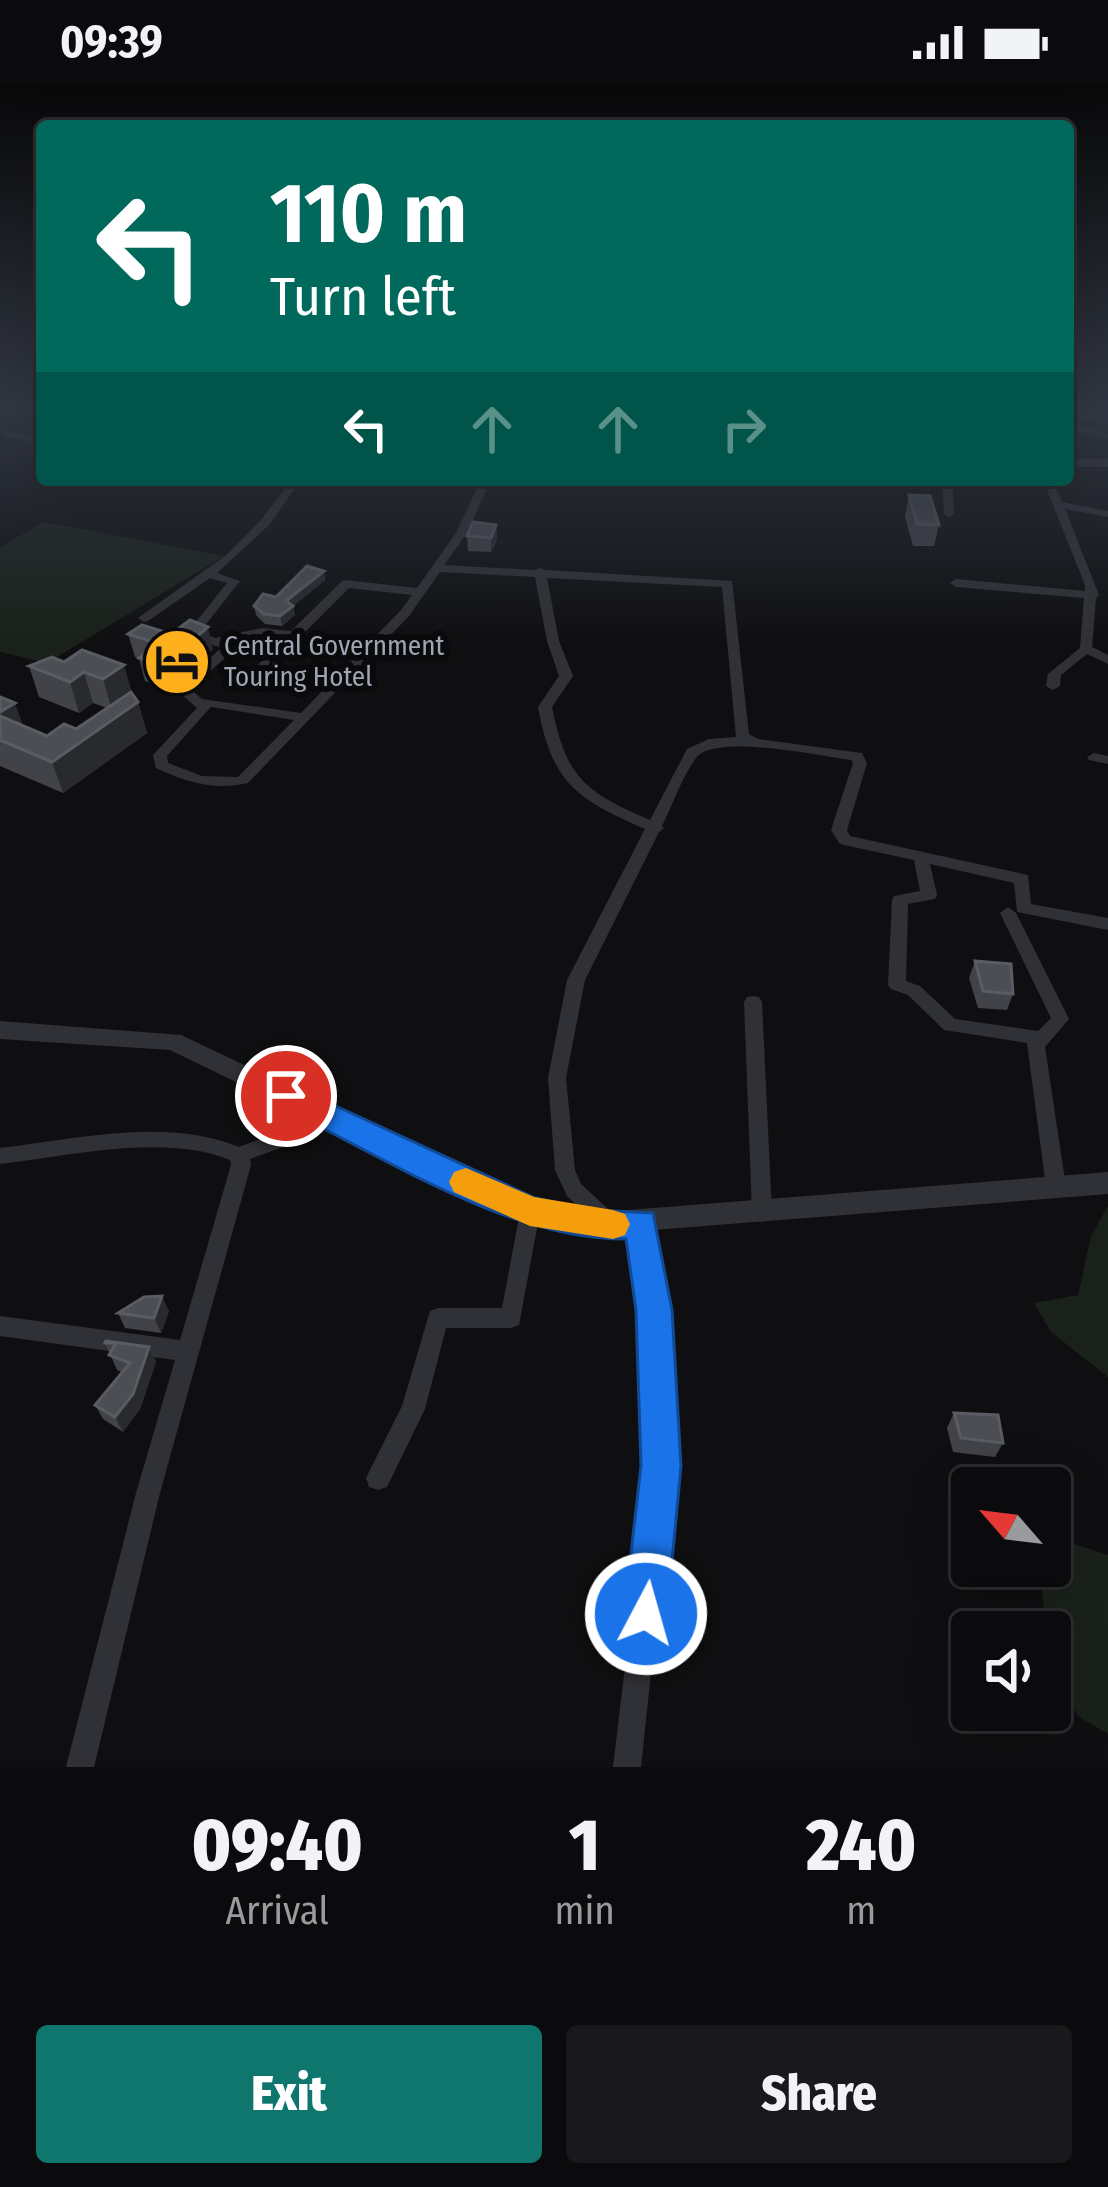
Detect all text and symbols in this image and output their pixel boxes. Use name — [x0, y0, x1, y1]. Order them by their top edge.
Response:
text: 09:39 — [60, 15, 163, 69]
text: 110 m — [270, 163, 467, 264]
icon: left — [72, 168, 228, 324]
text: Turn left — [270, 265, 456, 329]
icon: left — [333, 396, 399, 462]
icon: ahead — [459, 396, 525, 462]
icon: ahead — [585, 396, 651, 462]
icon: right — [711, 396, 777, 462]
hotel icon: Central Government Touring Hotel — [142, 627, 212, 697]
place label: Central Government Touring Hotel — [224, 630, 444, 693]
pin — [235, 1045, 337, 1147]
icon: arrive — [253, 1063, 319, 1129]
north arrow — [951, 1467, 1071, 1587]
map controls — [951, 1467, 1071, 1731]
position arrow — [583, 1551, 709, 1677]
button: sound — [951, 1611, 1071, 1731]
text: 09:40 — [192, 1803, 363, 1889]
text: 1 — [569, 1803, 600, 1889]
text: 240 — [806, 1803, 916, 1889]
text: Arrival — [226, 1888, 329, 1934]
text: min — [554, 1888, 615, 1934]
text: m — [846, 1888, 876, 1934]
button: Exit — [36, 2025, 542, 2163]
button: Share — [566, 2025, 1072, 2163]

